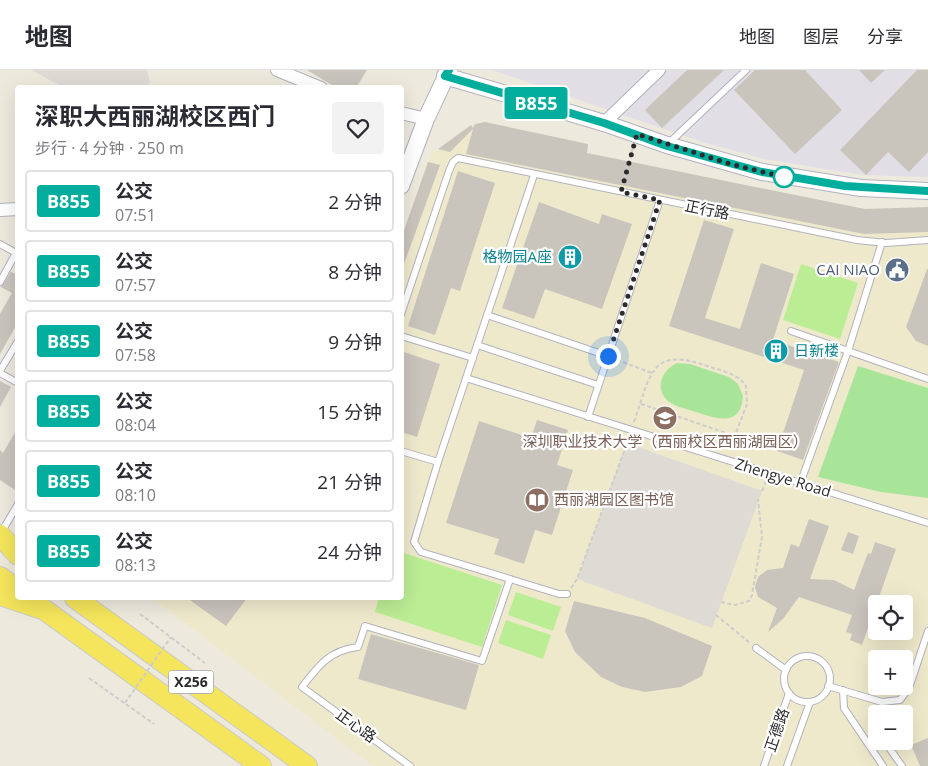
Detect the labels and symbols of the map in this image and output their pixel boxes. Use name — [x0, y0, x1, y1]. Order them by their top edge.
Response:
line badge: B855 — [501, 87, 571, 119]
unlabelled marker — [773, 166, 795, 188]
street label: 正行路 — [683, 195, 731, 223]
building icon: 格物园A座 — [557, 244, 583, 270]
place label: 格物园A座 — [483, 246, 552, 266]
public building icon: CAI NIAO — [884, 257, 910, 283]
place label: CAI NIAO — [816, 259, 880, 279]
building icon: 日新楼 — [763, 338, 789, 364]
place label: 日新楼 — [794, 340, 839, 360]
your location — [596, 344, 621, 369]
school or university icon: 深圳职业技术大学（西丽校区西丽湖园区） — [652, 405, 678, 431]
place label: 深圳职业技术大学（西丽校区西丽湖园区） — [522, 431, 808, 451]
street label: Zhengye Road — [733, 453, 834, 501]
library icon: 西丽湖园区图书馆 — [524, 487, 550, 513]
place label: 西丽湖园区图书馆 — [554, 489, 674, 509]
road number: X256 — [168, 670, 214, 694]
street label: 正心路 — [333, 704, 381, 747]
street label: 正德路 — [759, 705, 793, 754]

